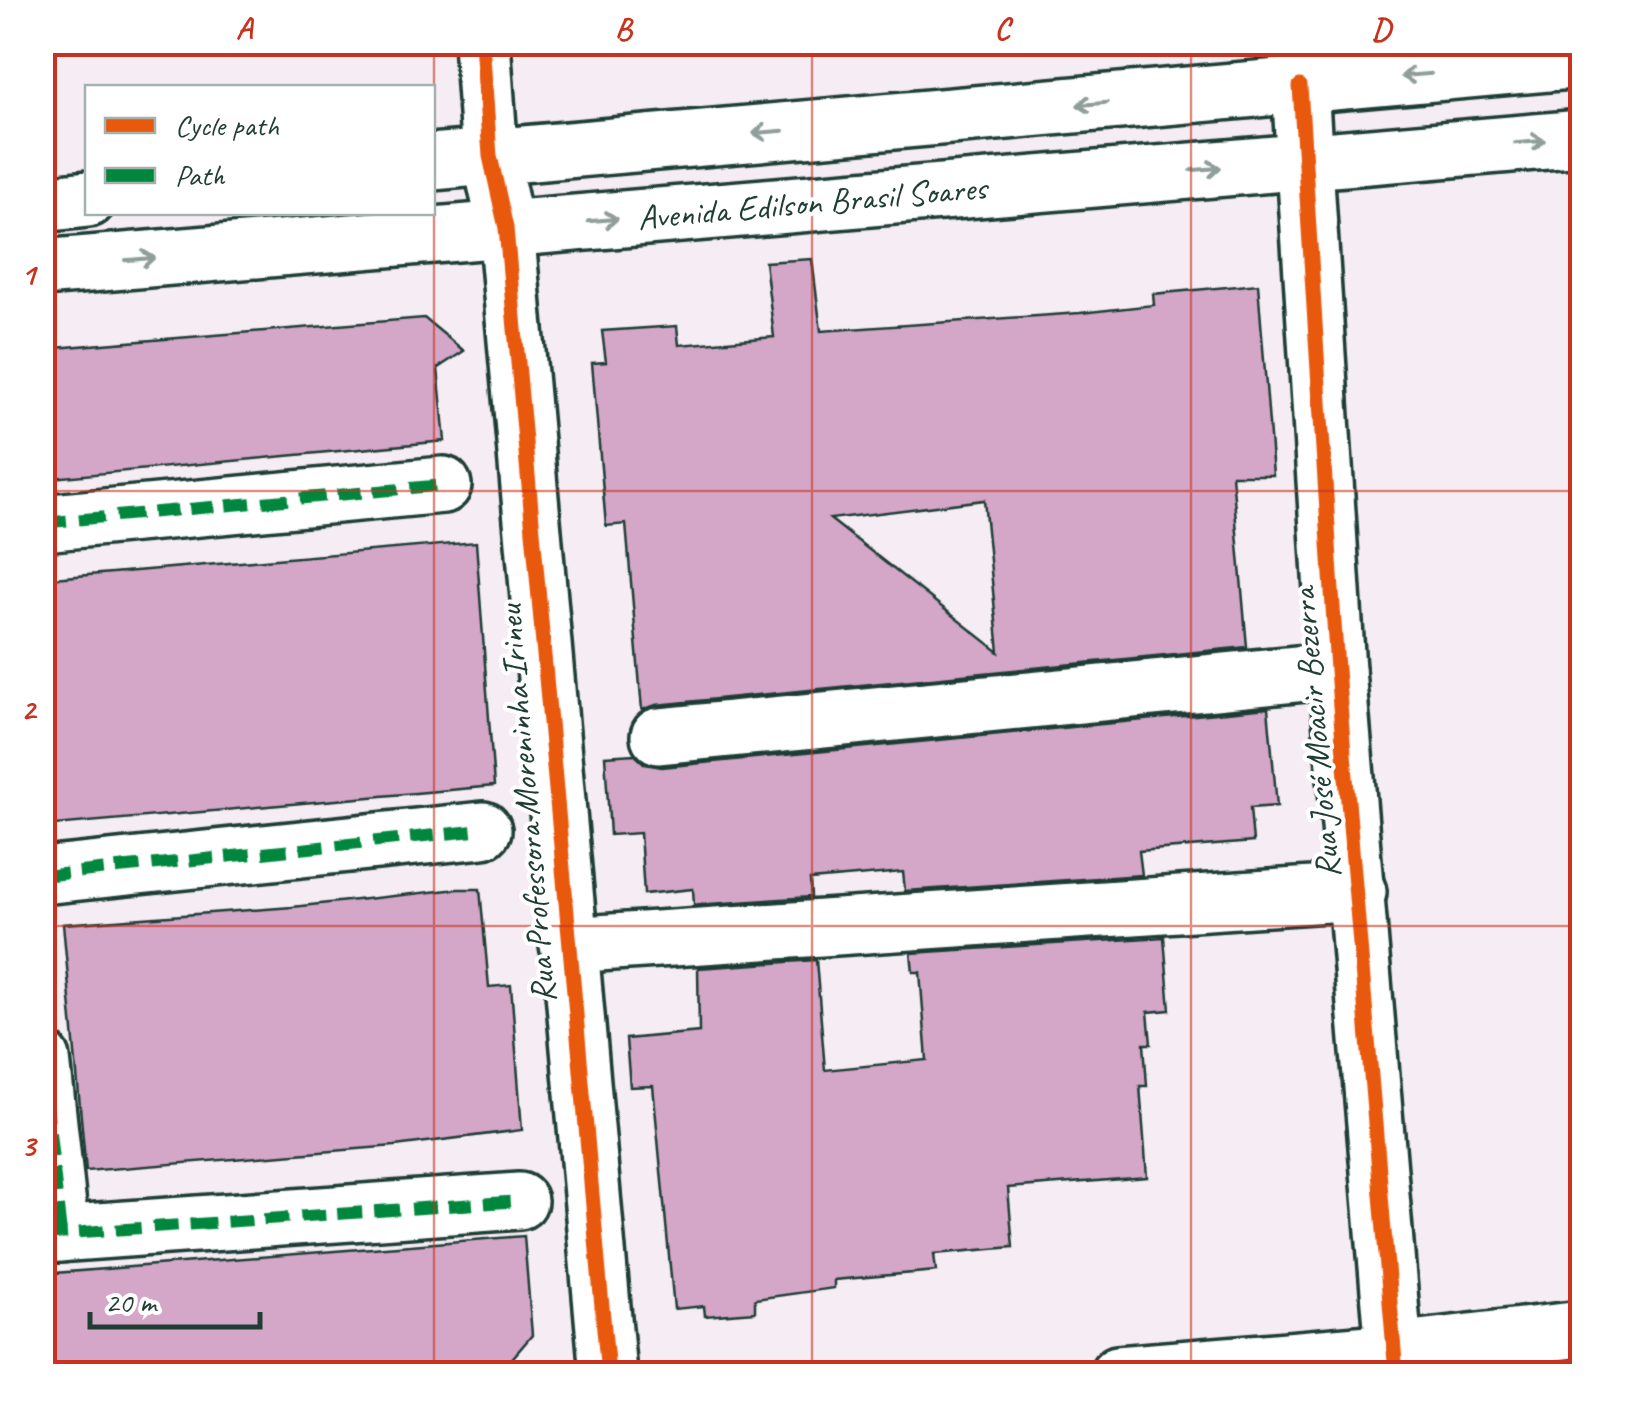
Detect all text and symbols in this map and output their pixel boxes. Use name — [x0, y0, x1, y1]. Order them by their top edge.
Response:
text: A — [236, 8, 255, 49]
text: B — [615, 8, 634, 49]
text: C — [994, 8, 1014, 49]
text: D — [1372, 8, 1394, 49]
one-way arrow — [1400, 66, 1432, 85]
legend — [85, 85, 435, 215]
one-way arrow — [1076, 94, 1108, 113]
text: Cycle path — [175, 106, 279, 144]
one-way arrow — [753, 122, 785, 141]
one-way arrow — [1513, 133, 1545, 152]
text: Path — [175, 156, 226, 194]
one-way arrow — [1189, 159, 1221, 178]
street label: Avenida Edilson Brasil Soares — [636, 165, 991, 240]
one-way arrow — [586, 211, 619, 230]
one-way arrow — [123, 250, 155, 269]
text: 1 — [21, 253, 39, 294]
street label: Rua José Moacir Bezerra — [1280, 583, 1351, 880]
street label: Rua Professora Moreninha Irineu — [487, 601, 566, 1005]
text: 2 — [21, 689, 38, 730]
text: 3 — [21, 1125, 38, 1166]
scale bar — [90, 1267, 260, 1329]
text: 20 m — [105, 1283, 158, 1321]

